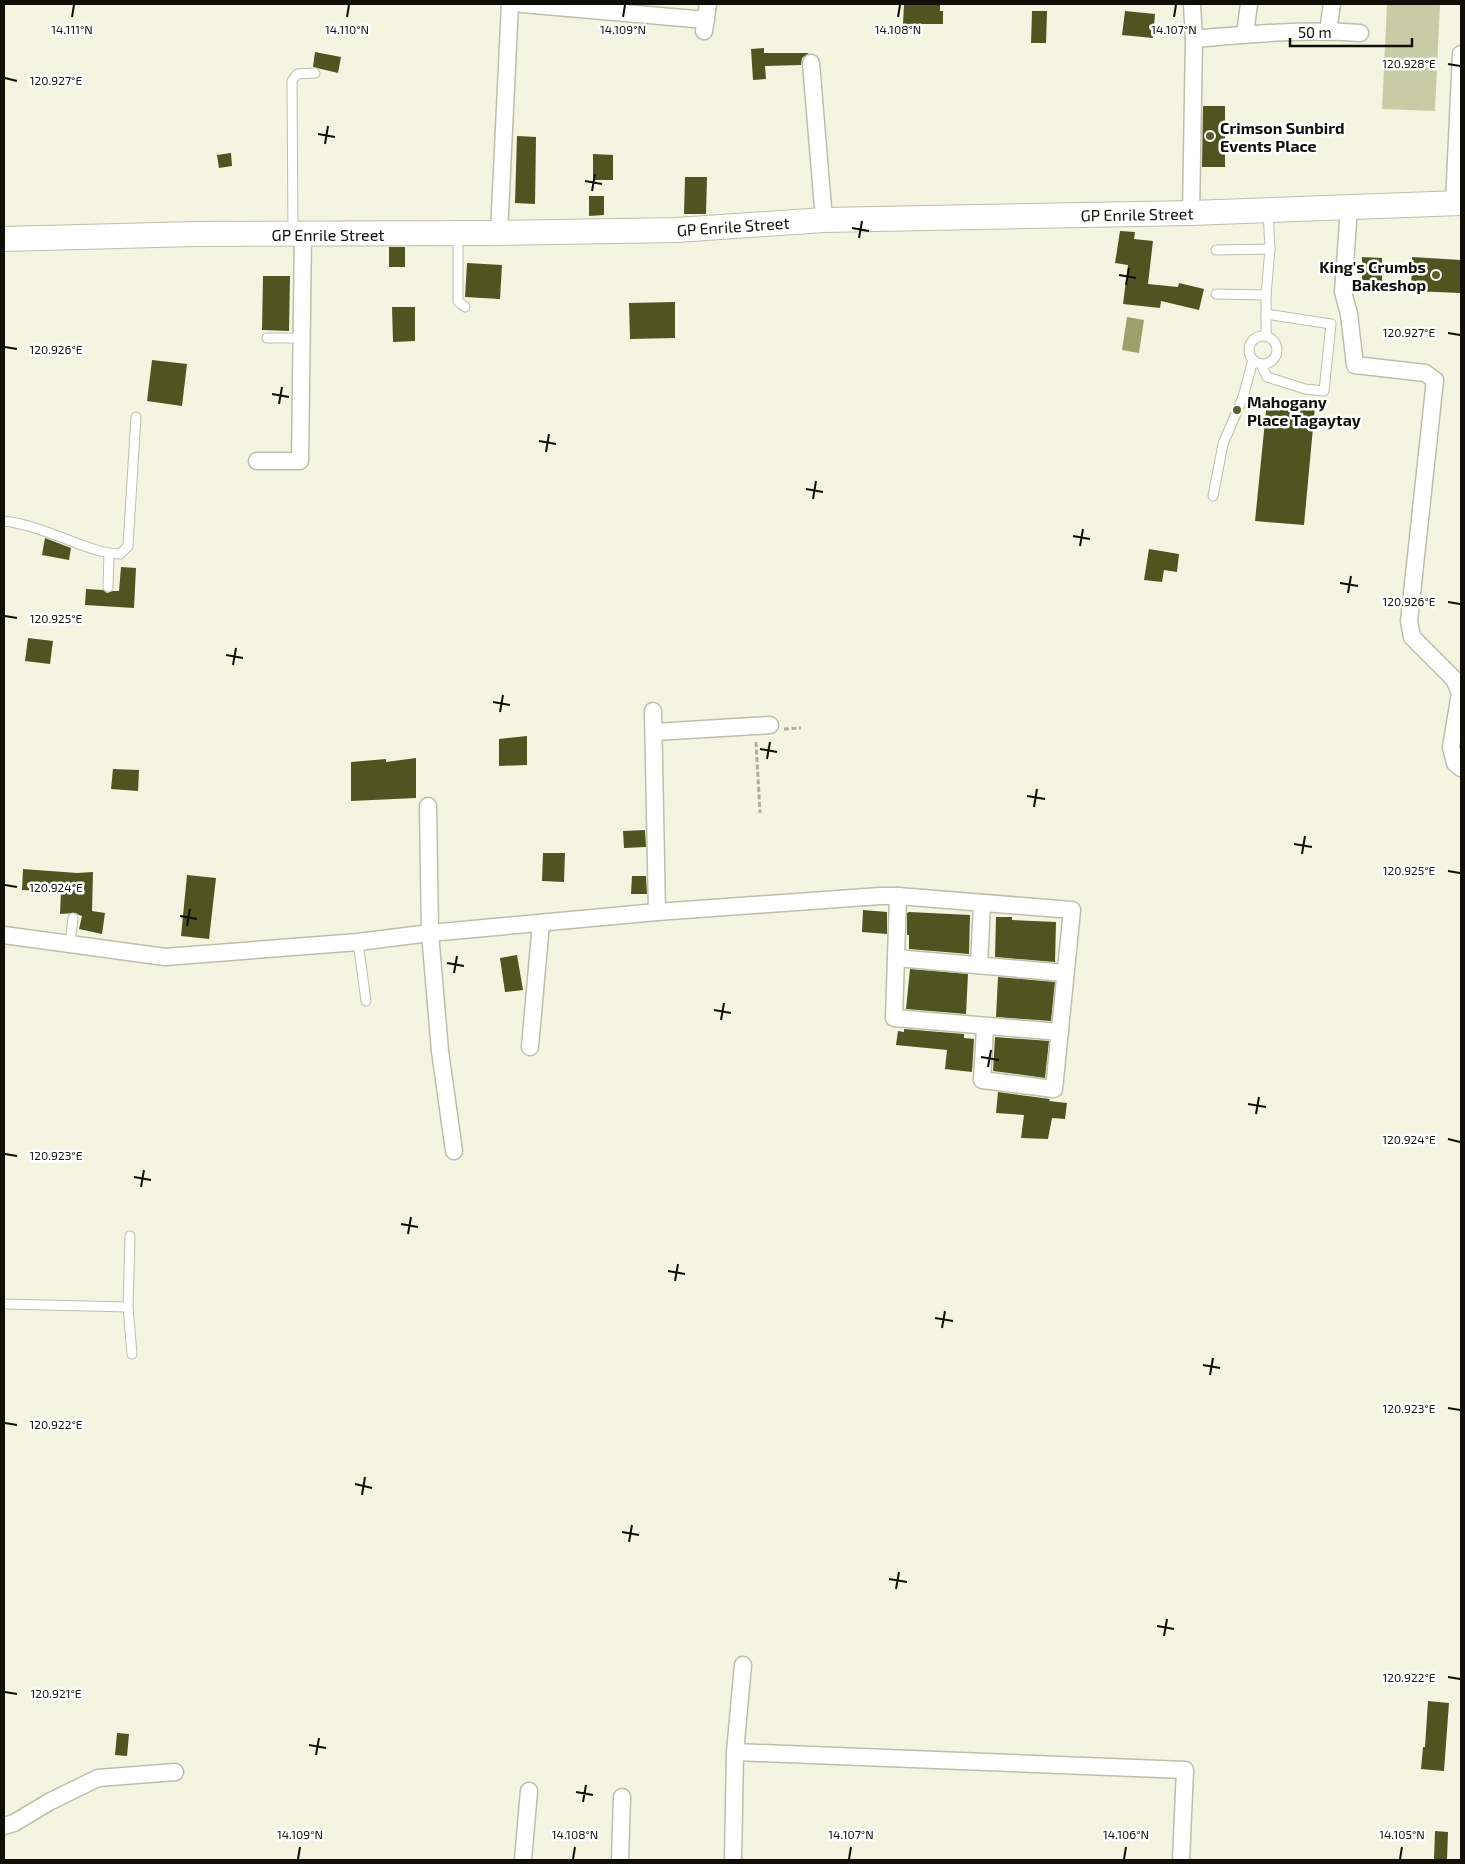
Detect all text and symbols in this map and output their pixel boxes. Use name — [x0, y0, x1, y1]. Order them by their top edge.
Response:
scale bar — [1290, 15, 1412, 47]
text: 14.111°N — [51, 22, 93, 36]
text: 14.110°N — [325, 22, 369, 36]
text: 14.109°N — [600, 22, 646, 36]
text: 14.108°N — [875, 22, 921, 36]
text: 14.107°N — [1151, 22, 1197, 36]
text: 50 m — [1298, 23, 1332, 41]
text: 120.928°E — [1382, 56, 1436, 70]
text: 120.927°E — [30, 73, 82, 87]
place label: Crimson Sunbird Events Place — [1220, 118, 1344, 155]
marker: Crimson Sunbird Events Place — [1204, 130, 1216, 142]
street label: GP Enrile Street — [1080, 204, 1194, 224]
street label: GP Enrile Street — [676, 213, 790, 239]
street label: GP Enrile Street — [272, 225, 384, 244]
place label: King's Crumbs Bakeshop — [1319, 257, 1426, 294]
marker: King's Crumbs Bakeshop — [1430, 269, 1442, 281]
text: 120.927°E — [1383, 325, 1435, 339]
text: 120.926°E — [29, 342, 83, 356]
place label: Mahogany Place Tagaytay — [1247, 392, 1361, 430]
marker: Mahogany Place Tagaytay — [1231, 404, 1243, 416]
text: 120.926°E — [1382, 594, 1436, 608]
text: 120.925°E — [30, 611, 83, 625]
text: 120.925°E — [1383, 863, 1436, 877]
text: 120.924°E — [29, 880, 83, 894]
text: 120.924°E — [1382, 1132, 1436, 1146]
text: 120.923°E — [30, 1148, 83, 1162]
text: 120.923°E — [1383, 1401, 1436, 1415]
text: 120.922°E — [30, 1417, 83, 1431]
text: 120.922°E — [1383, 1670, 1436, 1684]
text: 120.921°E — [31, 1686, 82, 1700]
text: 14.109°N — [277, 1827, 323, 1841]
text: 14.108°N — [552, 1827, 598, 1841]
text: 14.107°N — [828, 1827, 874, 1841]
text: 14.106°N — [1103, 1827, 1149, 1841]
text: 14.105°N — [1379, 1827, 1425, 1841]

